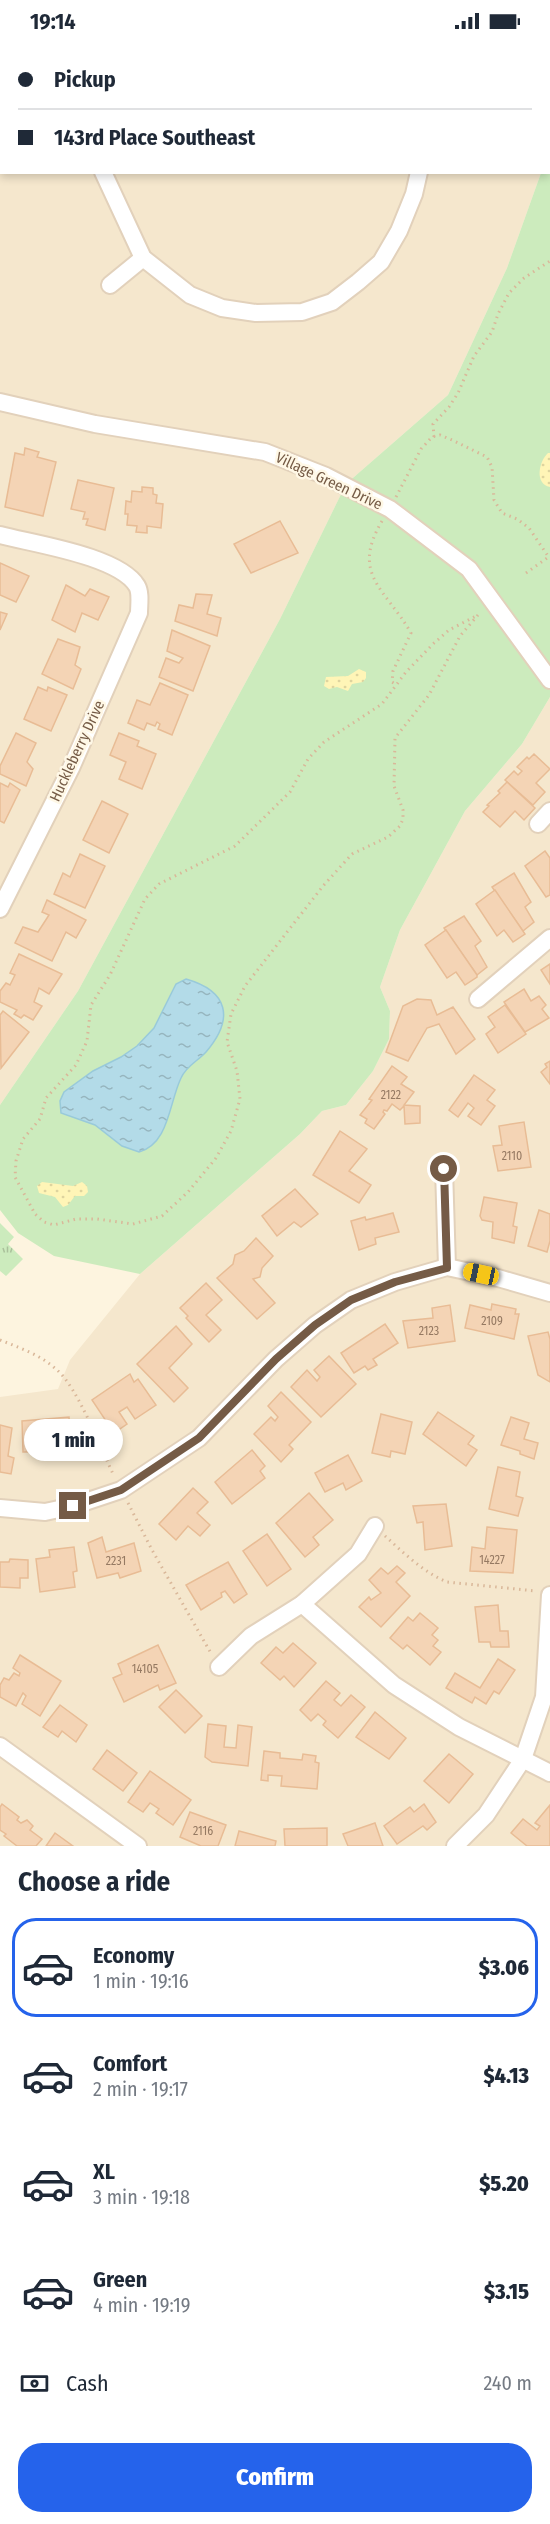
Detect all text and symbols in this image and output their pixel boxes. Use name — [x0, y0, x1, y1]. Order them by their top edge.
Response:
text: 19:14 — [30, 8, 76, 35]
text: Pickup — [54, 66, 116, 93]
text: 143rd Place Southeast — [54, 124, 255, 151]
street label: Village Green Drive — [273, 448, 385, 514]
street label: Huckleberry Drive — [46, 698, 108, 804]
house number: 2122 — [381, 1088, 401, 1102]
house number: 2110 — [502, 1149, 522, 1163]
route start — [430, 1155, 457, 1182]
car — [462, 1261, 500, 1287]
house number: 2109 — [481, 1314, 503, 1328]
house number: 2123 — [419, 1324, 439, 1338]
callout: 1 min — [23, 1419, 122, 1461]
text: 1 min — [52, 1428, 95, 1452]
route end — [59, 1492, 86, 1519]
house number: 14227 — [479, 1553, 505, 1567]
house number: 2231 — [106, 1554, 126, 1568]
house number: 14105 — [132, 1662, 159, 1676]
house number: 2116 — [193, 1824, 213, 1838]
text: Choose a ride — [18, 1866, 170, 1898]
icon: car — [21, 1941, 75, 1995]
text: Economy — [93, 1942, 174, 1969]
text: $3.06 — [479, 1954, 529, 1981]
text: 1 min · 19:16 — [93, 1969, 189, 1993]
icon: car — [21, 2049, 75, 2103]
text: Comfort — [93, 2050, 167, 2077]
text: $4.13 — [483, 2062, 529, 2089]
text: 2 min · 19:17 — [93, 2077, 188, 2101]
icon: car — [21, 2157, 75, 2211]
text: XL — [93, 2158, 115, 2185]
text: $5.20 — [479, 2170, 529, 2197]
text: 3 min · 19:18 — [93, 2185, 190, 2209]
icon: car — [21, 2265, 75, 2319]
text: Green — [93, 2266, 147, 2293]
text: $3.15 — [484, 2278, 529, 2305]
text: 4 min · 19:19 — [93, 2293, 190, 2317]
icon: cash — [18, 2367, 51, 2400]
text: Cash — [66, 2370, 109, 2397]
text: 240 m — [483, 2371, 532, 2395]
button: Confirm — [18, 2443, 532, 2512]

